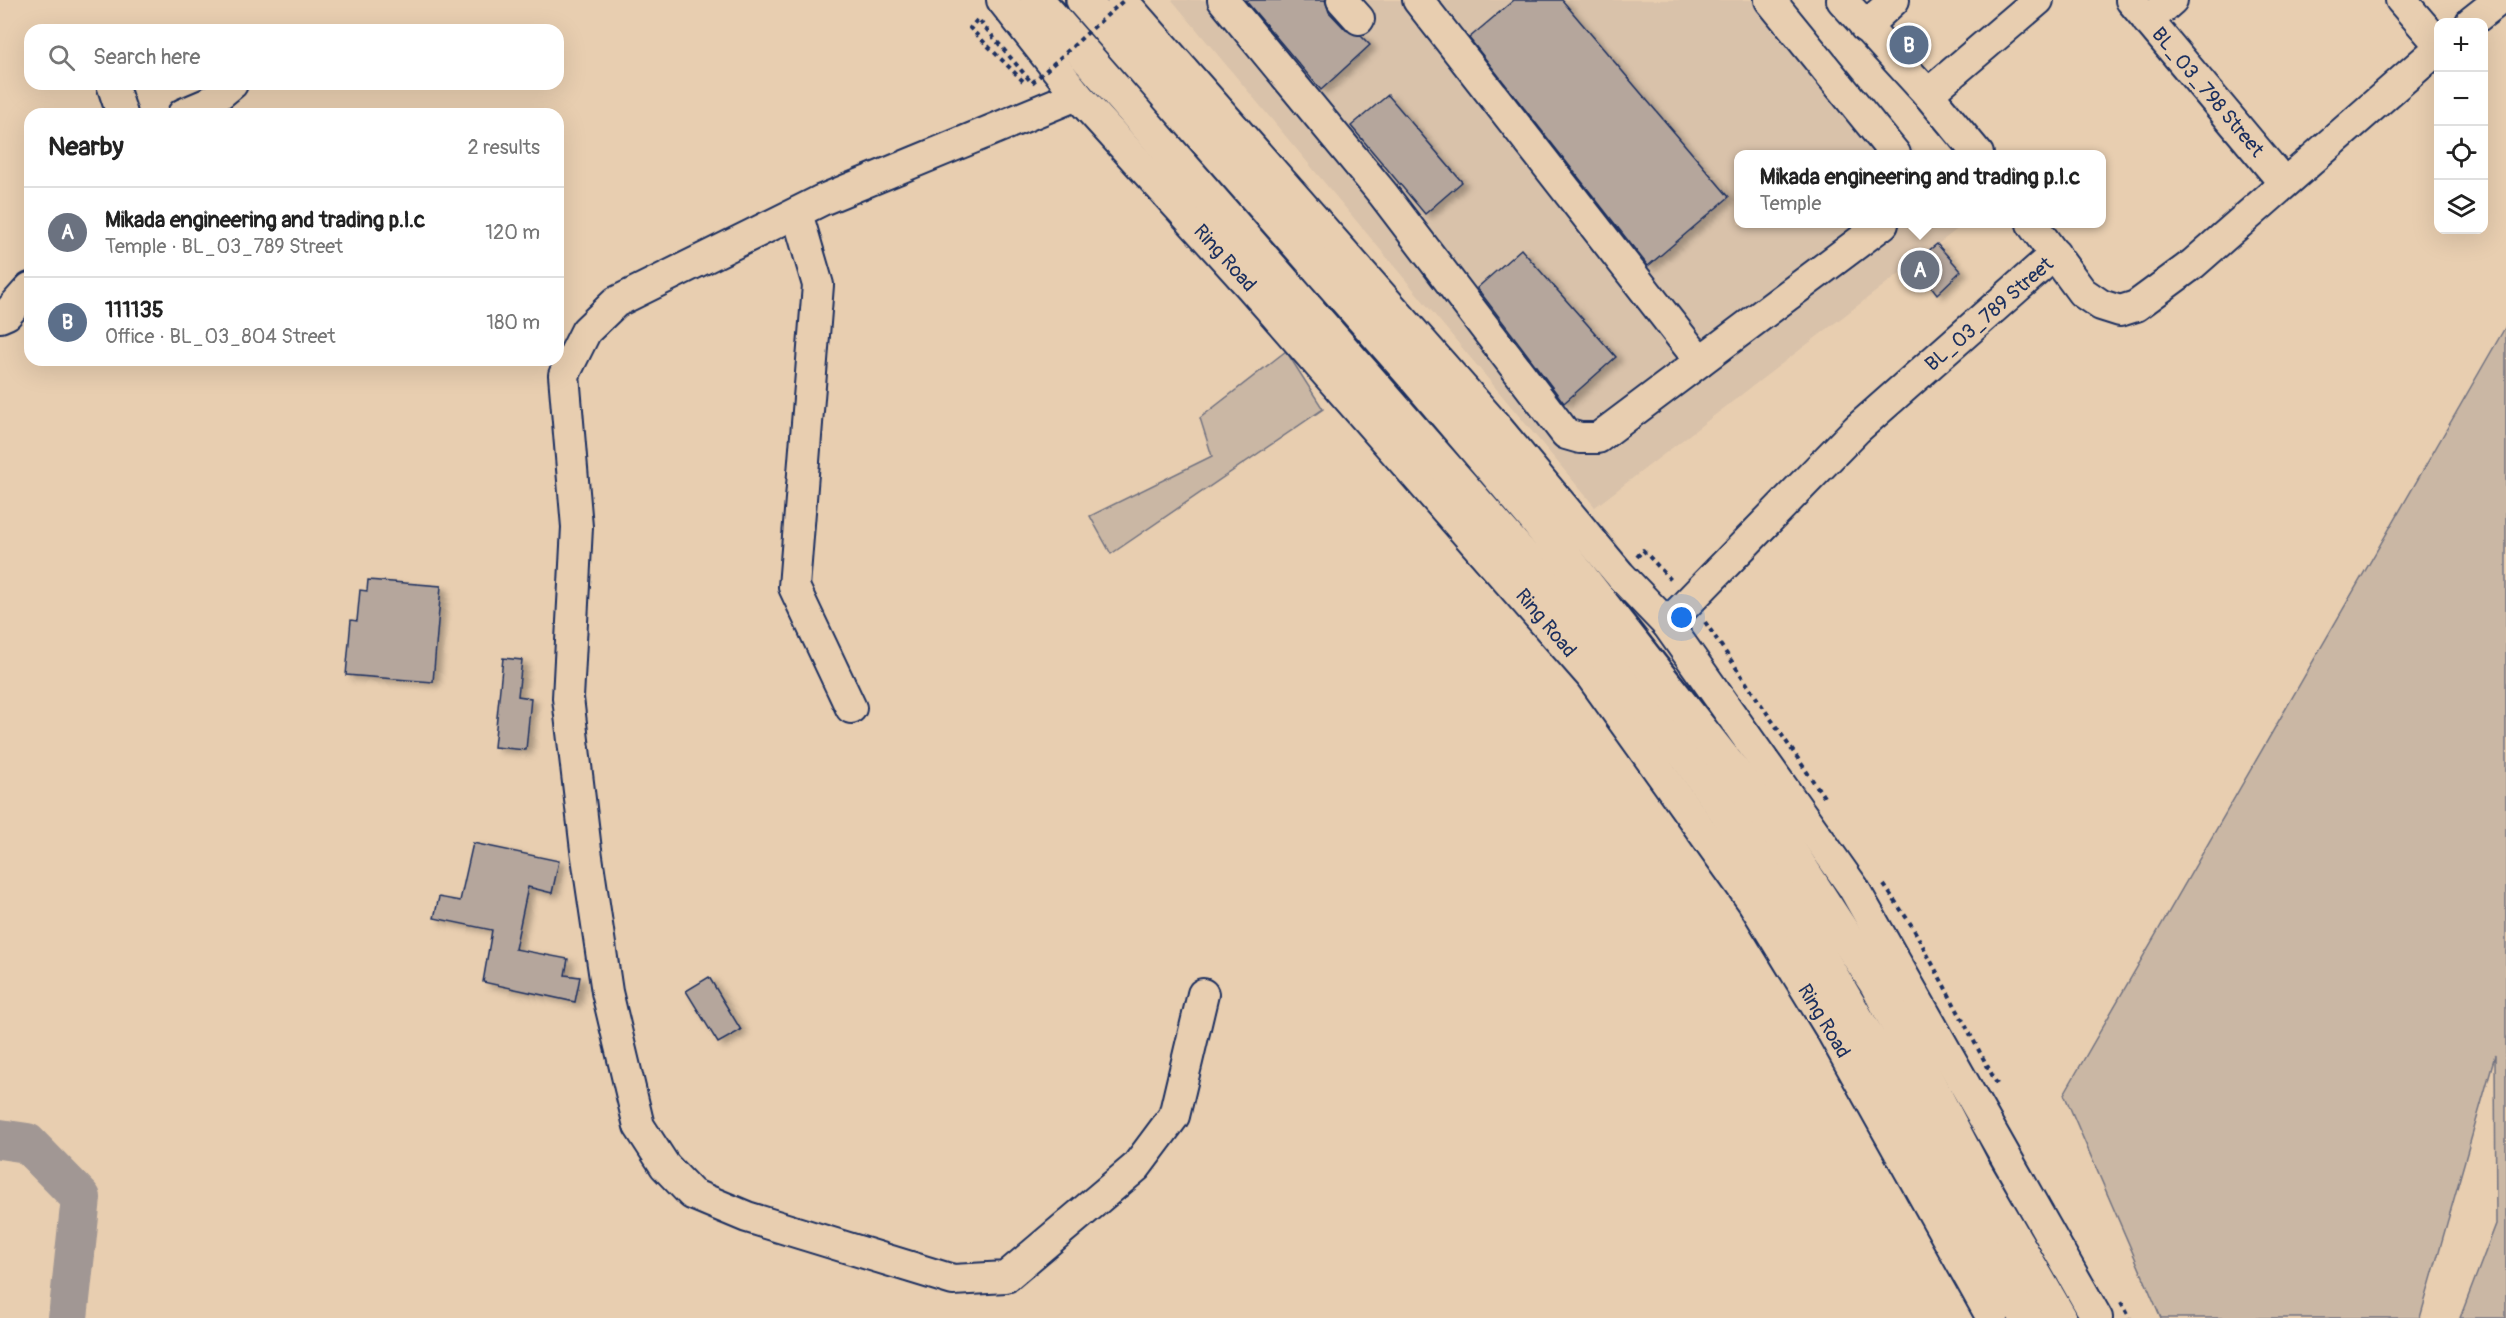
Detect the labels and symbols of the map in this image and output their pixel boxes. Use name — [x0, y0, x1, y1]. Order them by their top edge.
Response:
pin: B — [1890, 22, 1928, 68]
street label: BL_03_798 Street — [2146, 22, 2270, 163]
street label: Ring Road — [1188, 219, 1262, 297]
pin: A — [1900, 248, 1940, 292]
street label: BL_03_789 Street — [1920, 251, 2059, 376]
street label: Ring Road — [1510, 584, 1582, 662]
your location — [1667, 603, 1696, 632]
street label: Ring Road — [1792, 979, 1856, 1063]

